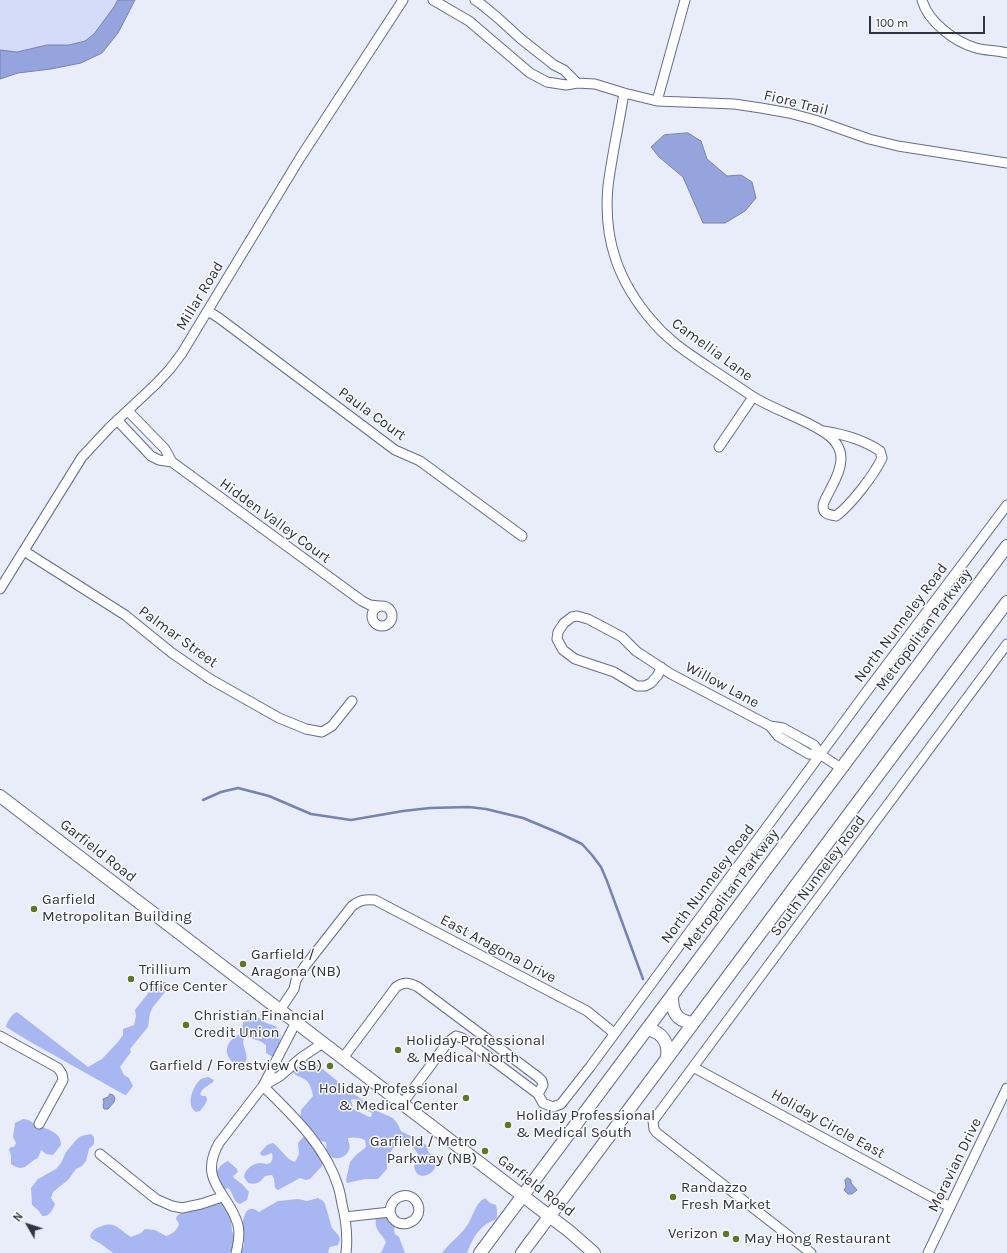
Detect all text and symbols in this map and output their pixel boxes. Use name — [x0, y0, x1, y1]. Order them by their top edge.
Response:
scale bar — [871, 8, 987, 34]
text: 100 m — [876, 16, 908, 30]
street label: Fiore Trail — [762, 86, 830, 120]
street label: Millar Road — [172, 258, 228, 334]
street label: Camellia Lane — [668, 315, 756, 385]
street label: Paula Court — [335, 383, 409, 445]
street label: Hidden Valley Court — [216, 475, 334, 567]
street label: North Nunneley Road — [850, 560, 952, 686]
street label: Metropolitan Parkway — [872, 565, 976, 695]
street label: Palmar Street — [135, 602, 221, 672]
street label: Willow Lane — [682, 658, 762, 712]
street label: South Nunneley Road — [767, 812, 869, 940]
street label: Garfield Road — [56, 816, 140, 886]
street label: North Nunneley Road — [657, 821, 759, 947]
street label: Metropolitan Parkway — [679, 825, 783, 955]
place label: Garfield Metropolitan Building — [42, 891, 192, 926]
marker: Garfield Metropolitan Building — [29, 904, 39, 914]
street label: East Aragona Drive — [437, 911, 559, 987]
place label: Garfield / Aragona (NB) — [251, 946, 341, 981]
marker: Garfield / Aragona (NB) — [238, 959, 248, 969]
place label: Trillium Office Center — [139, 961, 227, 996]
marker: Trillium Office Center — [126, 974, 136, 984]
place label: Christian Financial Credit Union — [194, 1007, 324, 1042]
marker: Christian Financial Credit Union — [181, 1020, 191, 1030]
place label: Holiday Professional & Medical North — [406, 1032, 545, 1067]
marker: Holiday Professional & Medical North — [393, 1045, 403, 1055]
place label: Garfield / Forestview (SB) — [149, 1057, 322, 1075]
marker: Garfield / Forestview (SB) — [325, 1061, 335, 1071]
place label: Holiday Professional & Medical Center — [319, 1080, 458, 1115]
street label: Holiday Circle East — [768, 1085, 888, 1163]
marker: Holiday Professional & Medical Center — [461, 1093, 471, 1103]
place label: Holiday Professional & Medical South — [516, 1107, 655, 1142]
street label: Moravian Drive — [924, 1115, 986, 1215]
marker: Holiday Professional & Medical South — [503, 1120, 513, 1130]
place label: Garfield / Metro Parkway (NB) — [370, 1133, 477, 1168]
marker: Garfield / Metro Parkway (NB) — [480, 1146, 490, 1156]
street label: Garfield Road — [494, 1151, 578, 1221]
place label: Randazzo Fresh Market — [681, 1179, 771, 1214]
marker: Randazzo Fresh Market — [668, 1192, 678, 1202]
north arrow — [8, 1205, 48, 1245]
text: N — [11, 1210, 26, 1224]
place label: Verizon — [668, 1225, 718, 1243]
marker: Verizon — [721, 1229, 731, 1239]
place label: May Hong Restaurant — [744, 1230, 891, 1248]
marker: May Hong Restaurant — [731, 1234, 741, 1244]

